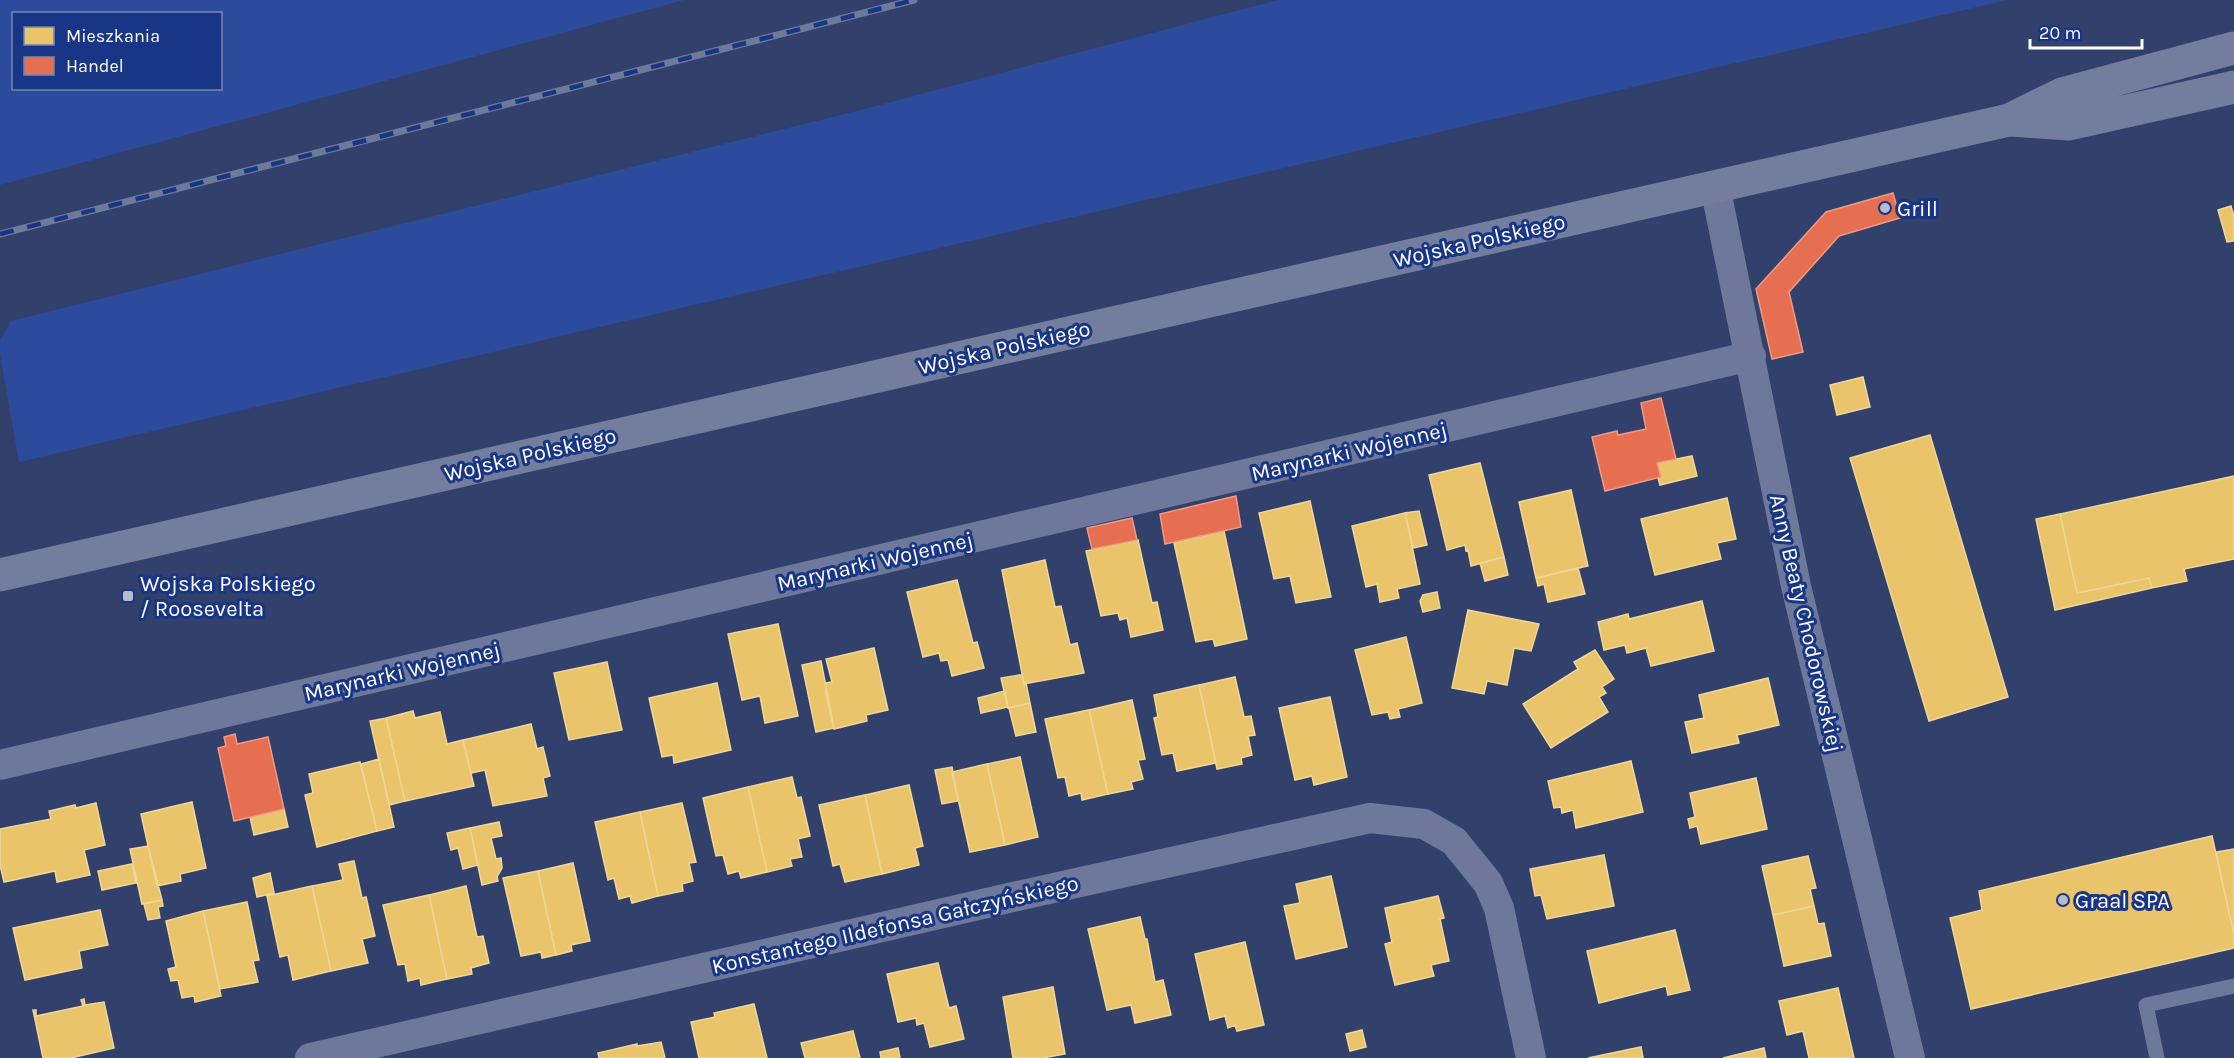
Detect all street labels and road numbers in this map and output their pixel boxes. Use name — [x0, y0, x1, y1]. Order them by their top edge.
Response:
street label: Wojska Polskiego — [1391, 209, 1568, 273]
street label: Wojska Polskiego — [916, 316, 1093, 380]
street label: Marynarki Wojennej — [1249, 417, 1450, 487]
street label: Wojska Polskiego — [442, 423, 619, 487]
street label: Anny Beaty Chodorowskiej — [1764, 492, 1848, 755]
street label: Marynarki Wojennej — [775, 527, 976, 597]
street label: Marynarki Wojennej — [302, 637, 503, 707]
street label: Konstantego Ildefonsa Gałczyńskiego — [709, 870, 1081, 980]

